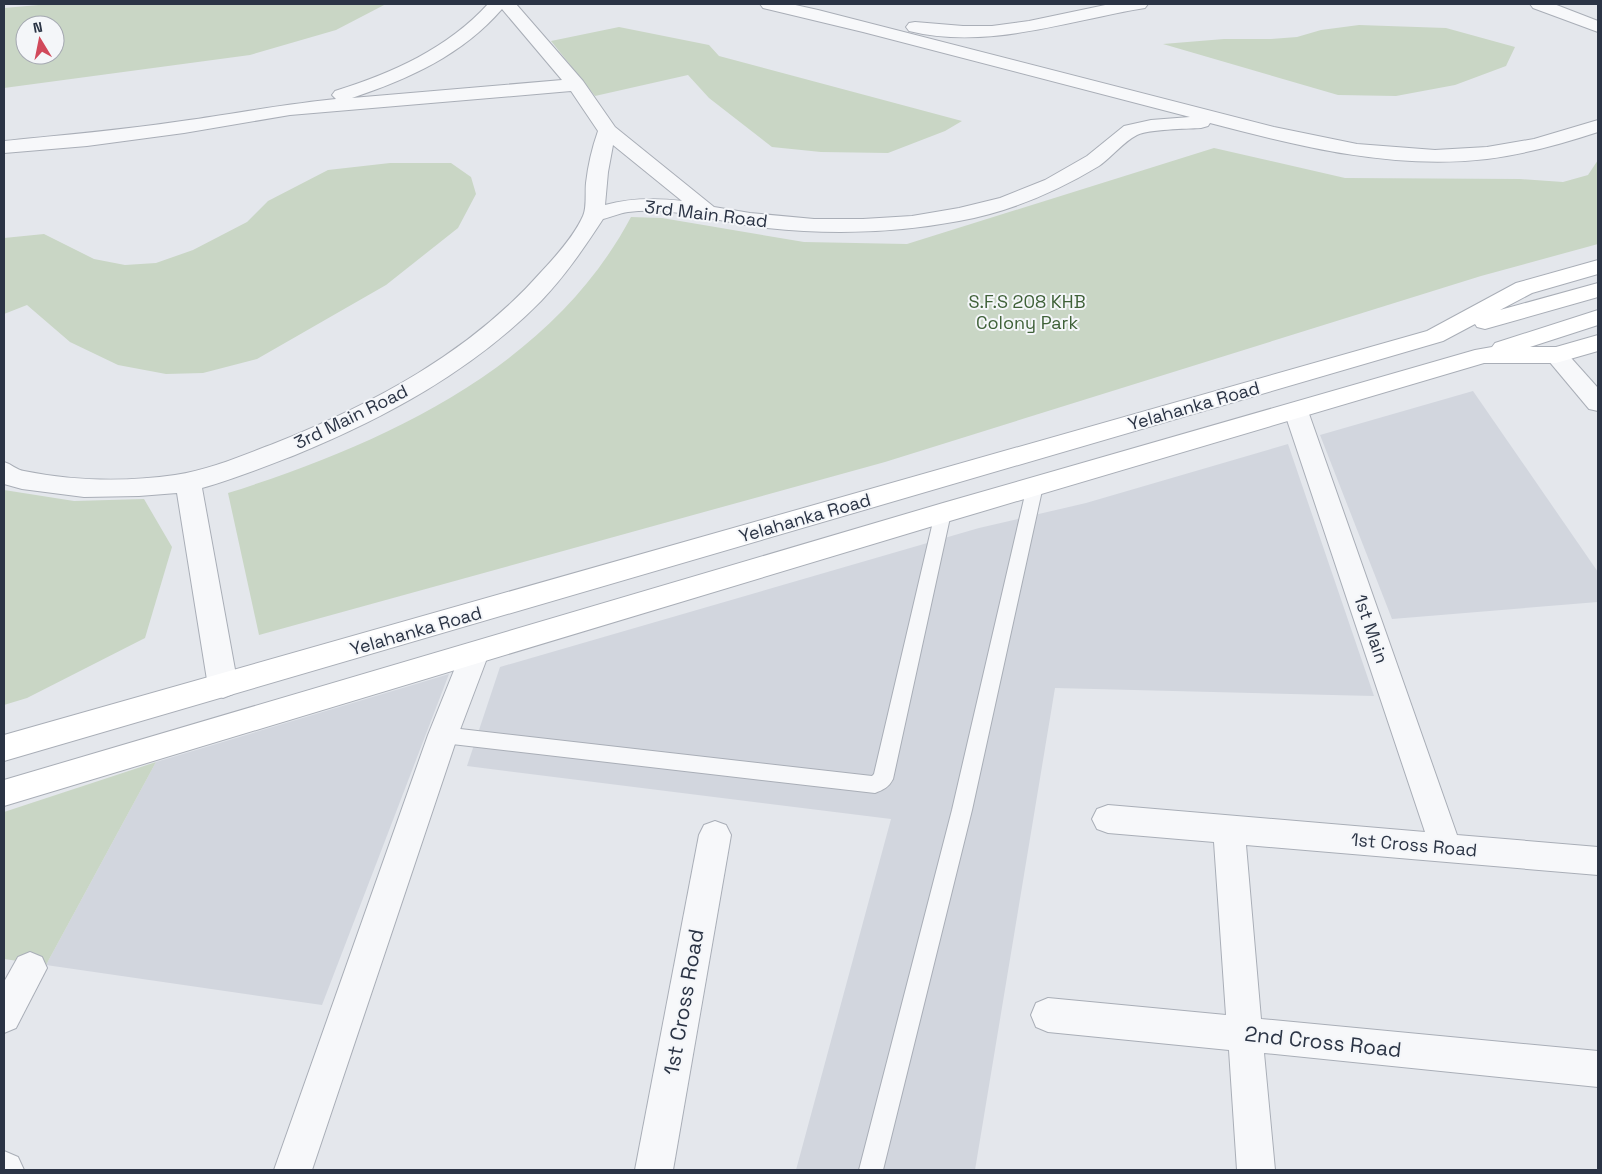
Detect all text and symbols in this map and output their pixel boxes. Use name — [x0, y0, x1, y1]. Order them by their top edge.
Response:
north arrow — [15, 15, 65, 65]
text: N — [32, 18, 44, 37]
street label: 3rd Main Road — [643, 195, 769, 232]
park label: S.F.S 208 KHB Colony Park — [968, 290, 1086, 334]
street label: Yelahanka Road — [1125, 376, 1262, 435]
street label: 3rd Main Road — [290, 379, 411, 454]
street label: Yelahanka Road — [736, 488, 873, 547]
street label: 1st Main — [1349, 591, 1394, 666]
street label: Yelahanka Road — [347, 601, 484, 660]
street label: 1st Cross Road — [1350, 828, 1478, 861]
street label: 1st Cross Road — [657, 927, 710, 1077]
street label: 2nd Cross Road — [1243, 1020, 1403, 1063]

